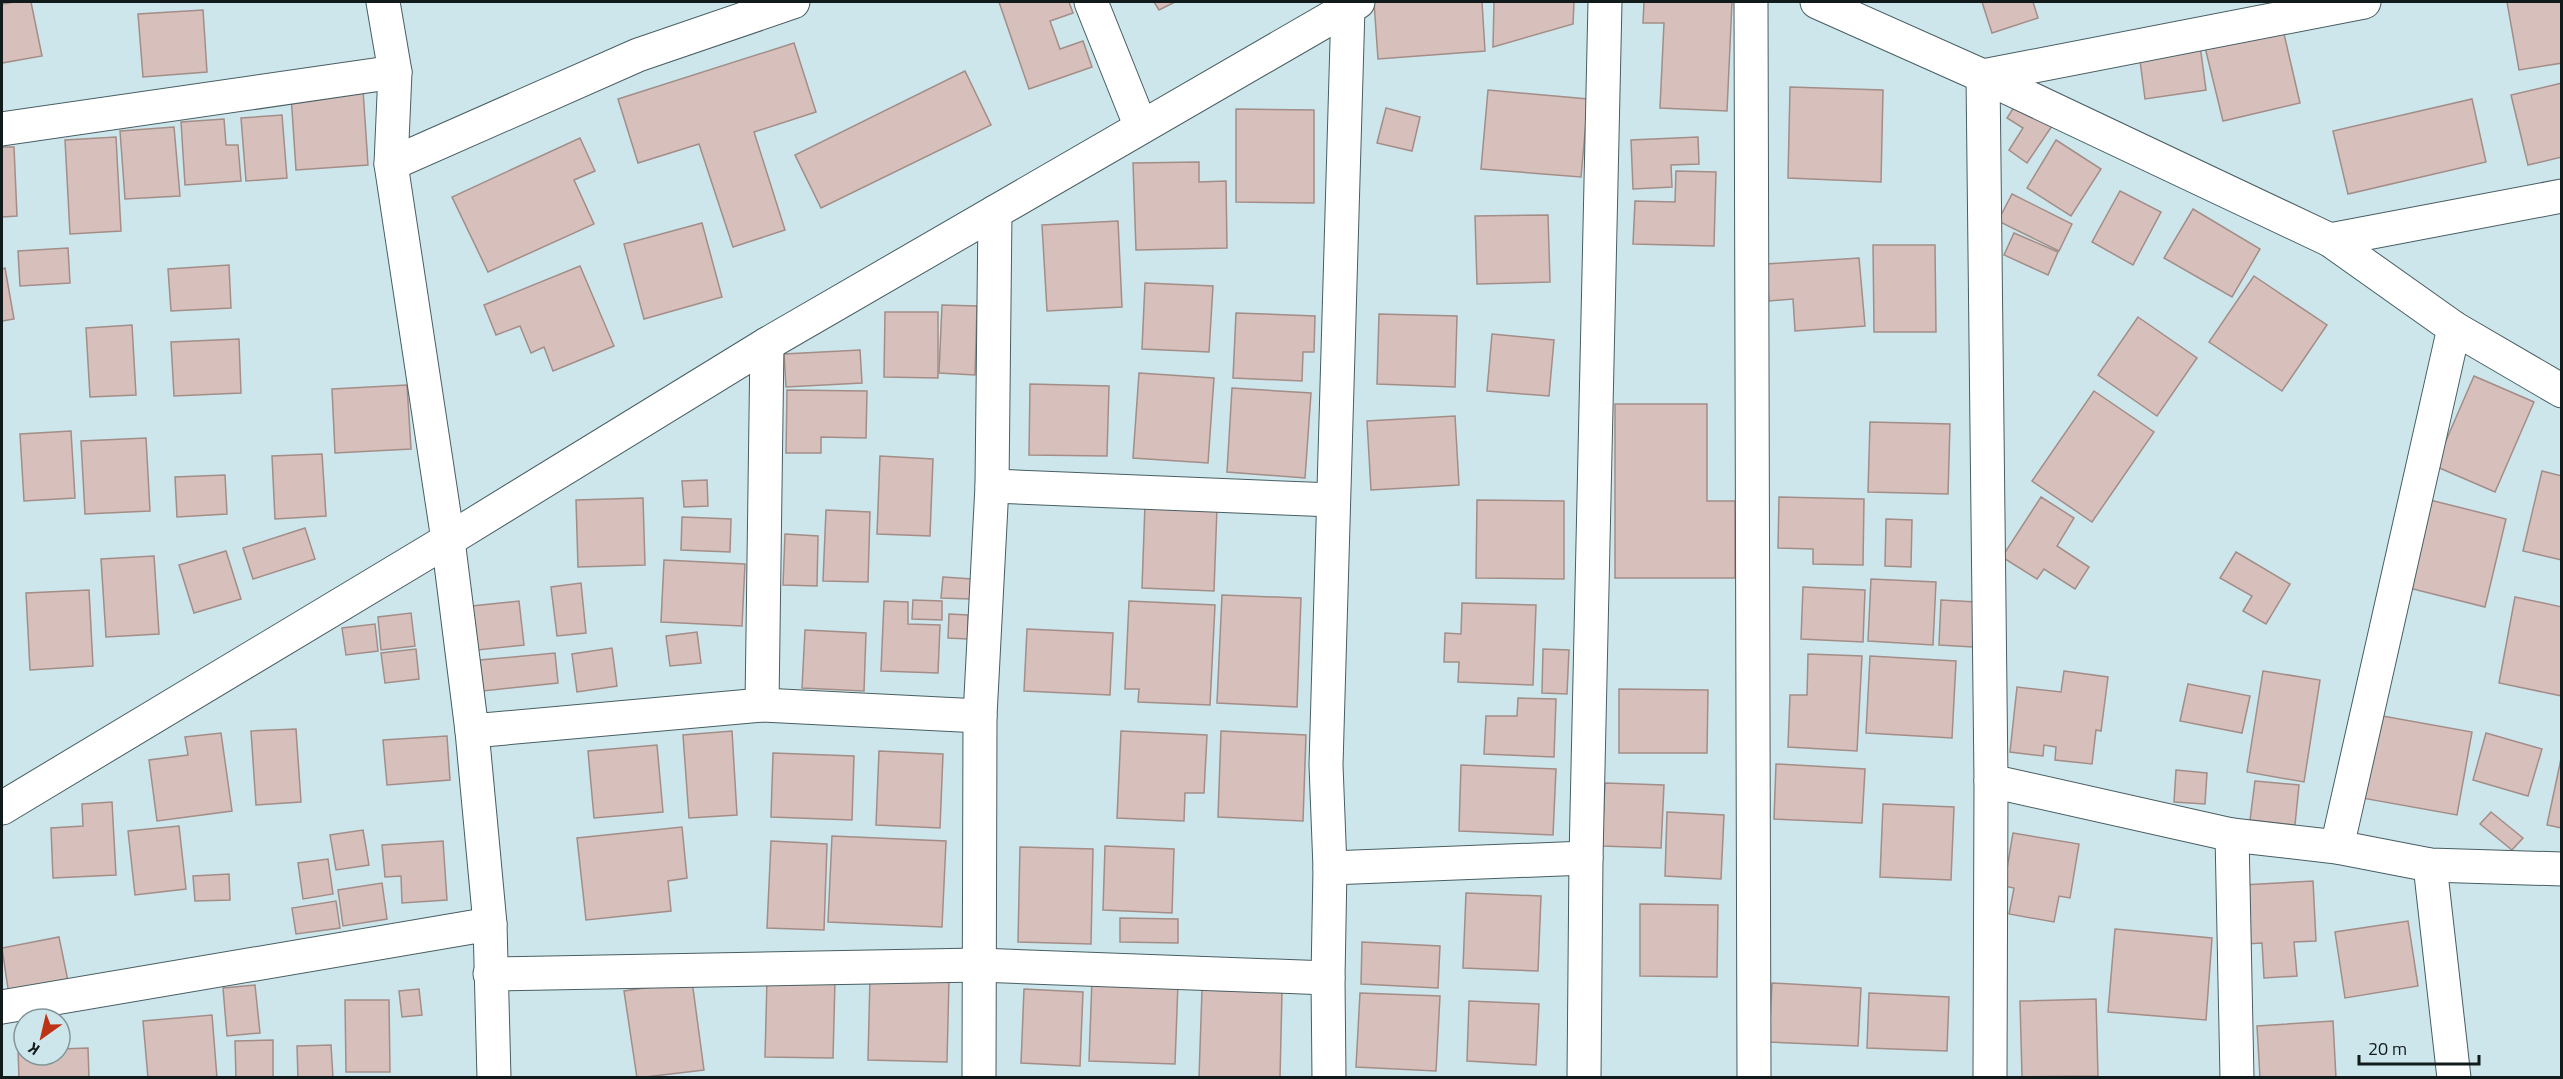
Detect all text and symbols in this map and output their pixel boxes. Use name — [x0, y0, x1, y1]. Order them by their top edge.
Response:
north arrow — [12, 1007, 72, 1067]
scale bar — [2359, 1028, 2479, 1066]
text: 20 m — [2368, 1035, 2407, 1062]
text: K — [23, 1037, 44, 1062]

